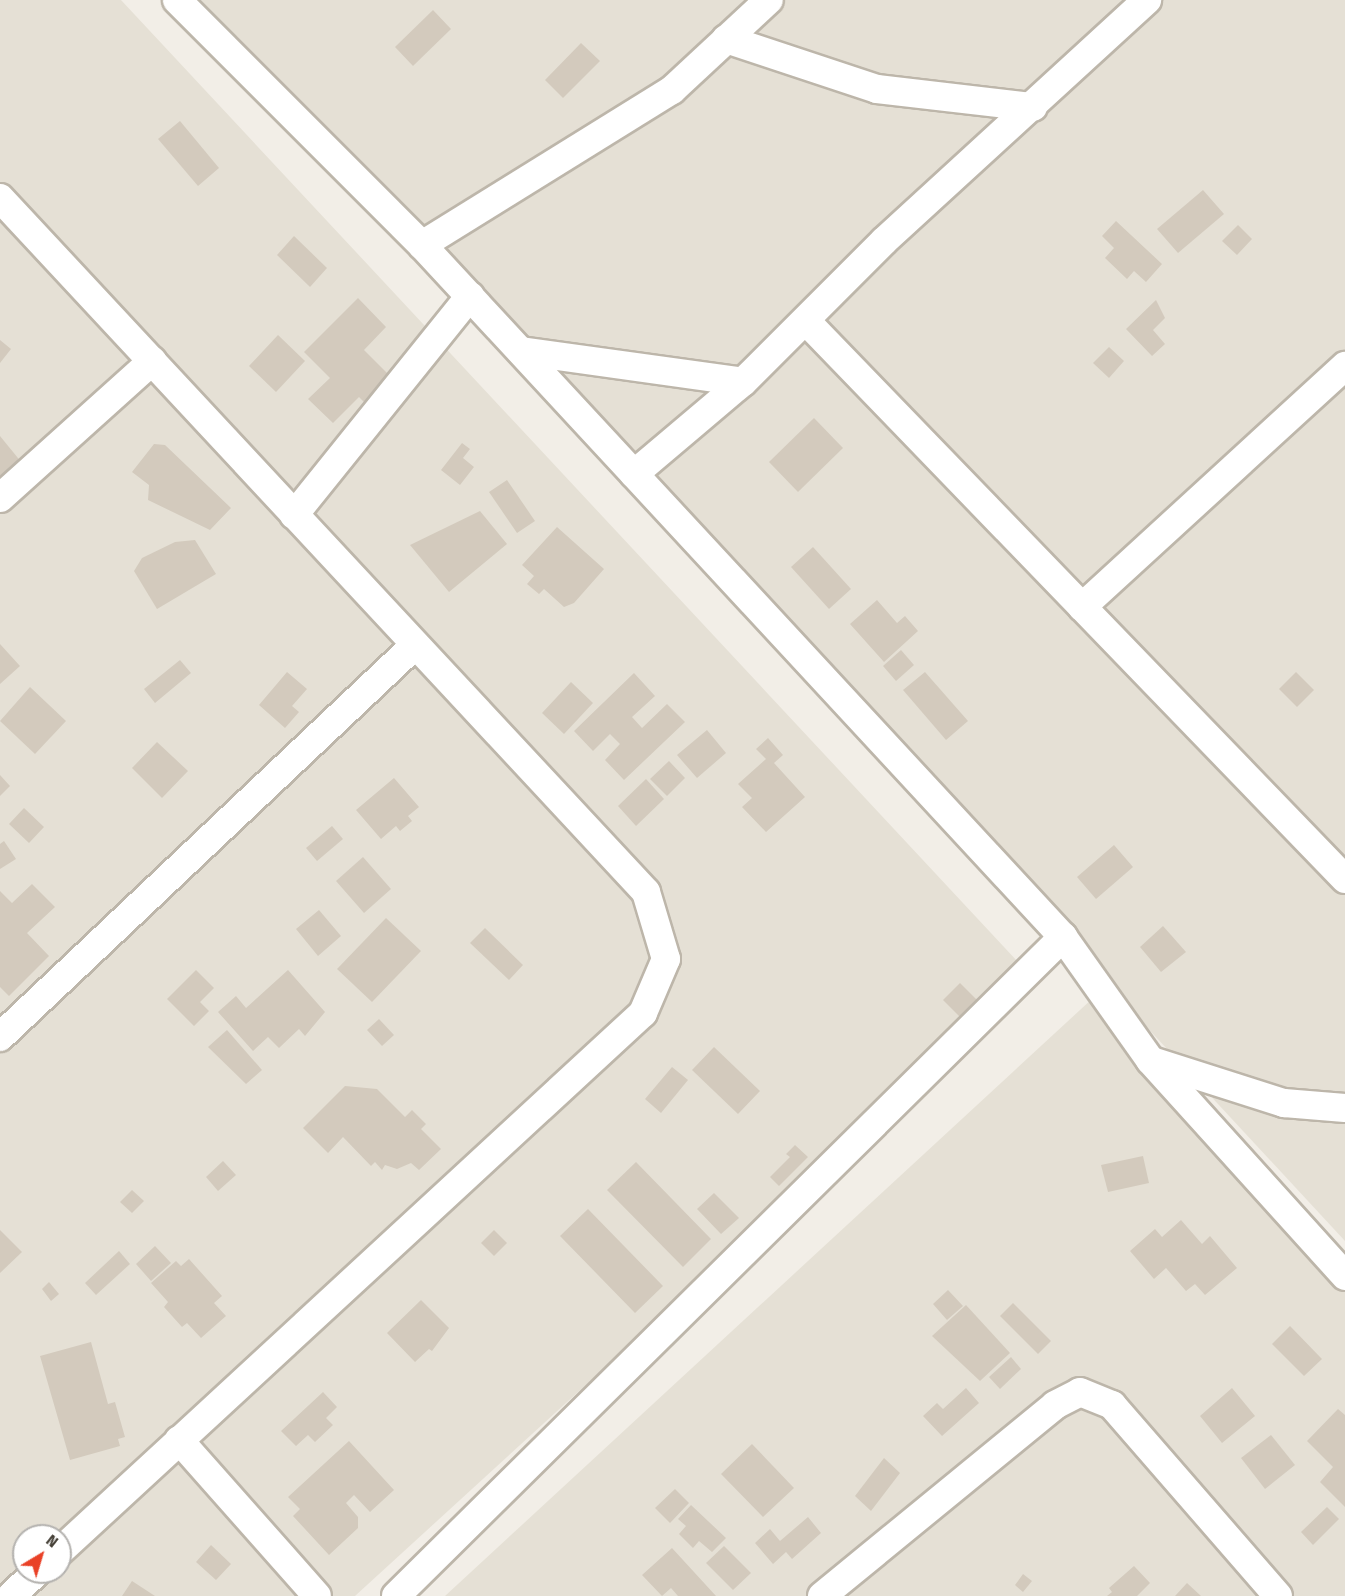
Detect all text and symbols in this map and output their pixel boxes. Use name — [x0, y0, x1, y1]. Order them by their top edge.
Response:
north arrow — [12, 1524, 72, 1584]
text: N — [43, 1531, 62, 1551]

